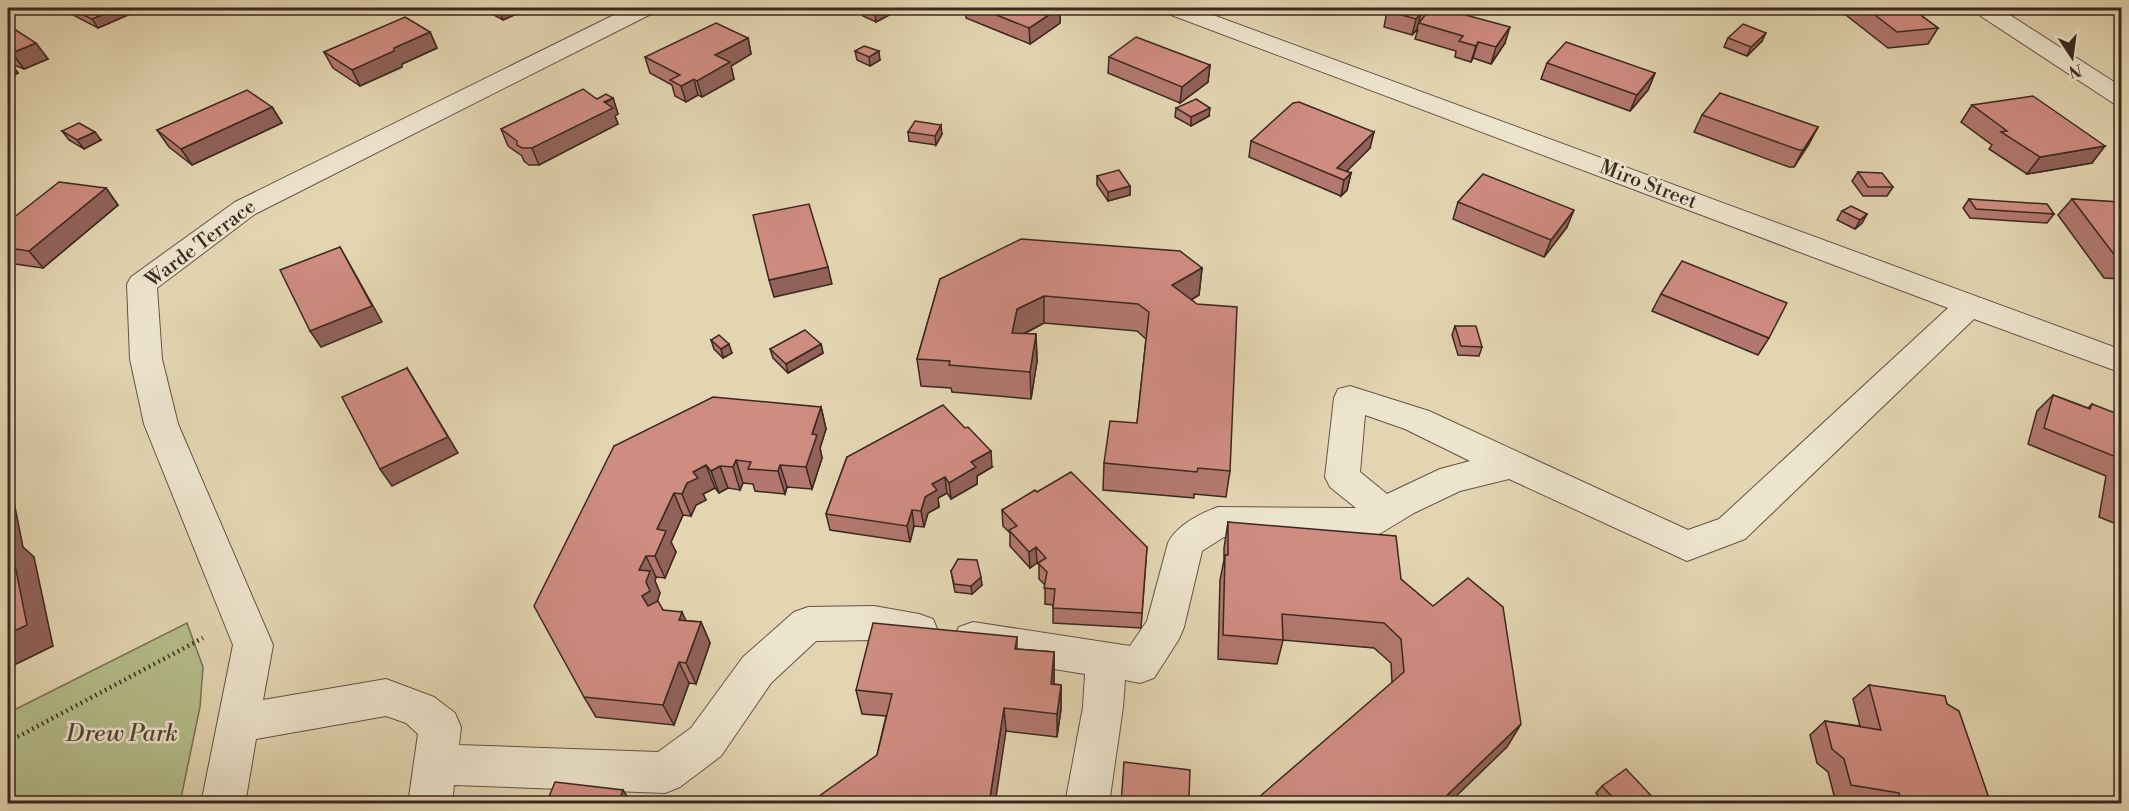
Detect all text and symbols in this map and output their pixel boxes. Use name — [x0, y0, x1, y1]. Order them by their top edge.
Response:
north arrow — [2042, 27, 2102, 87]
text: N — [2066, 59, 2084, 82]
street label: Miro Street — [1596, 155, 1700, 215]
street label: Warde Terrace — [140, 194, 261, 294]
park label: Drew Park — [65, 719, 178, 749]

